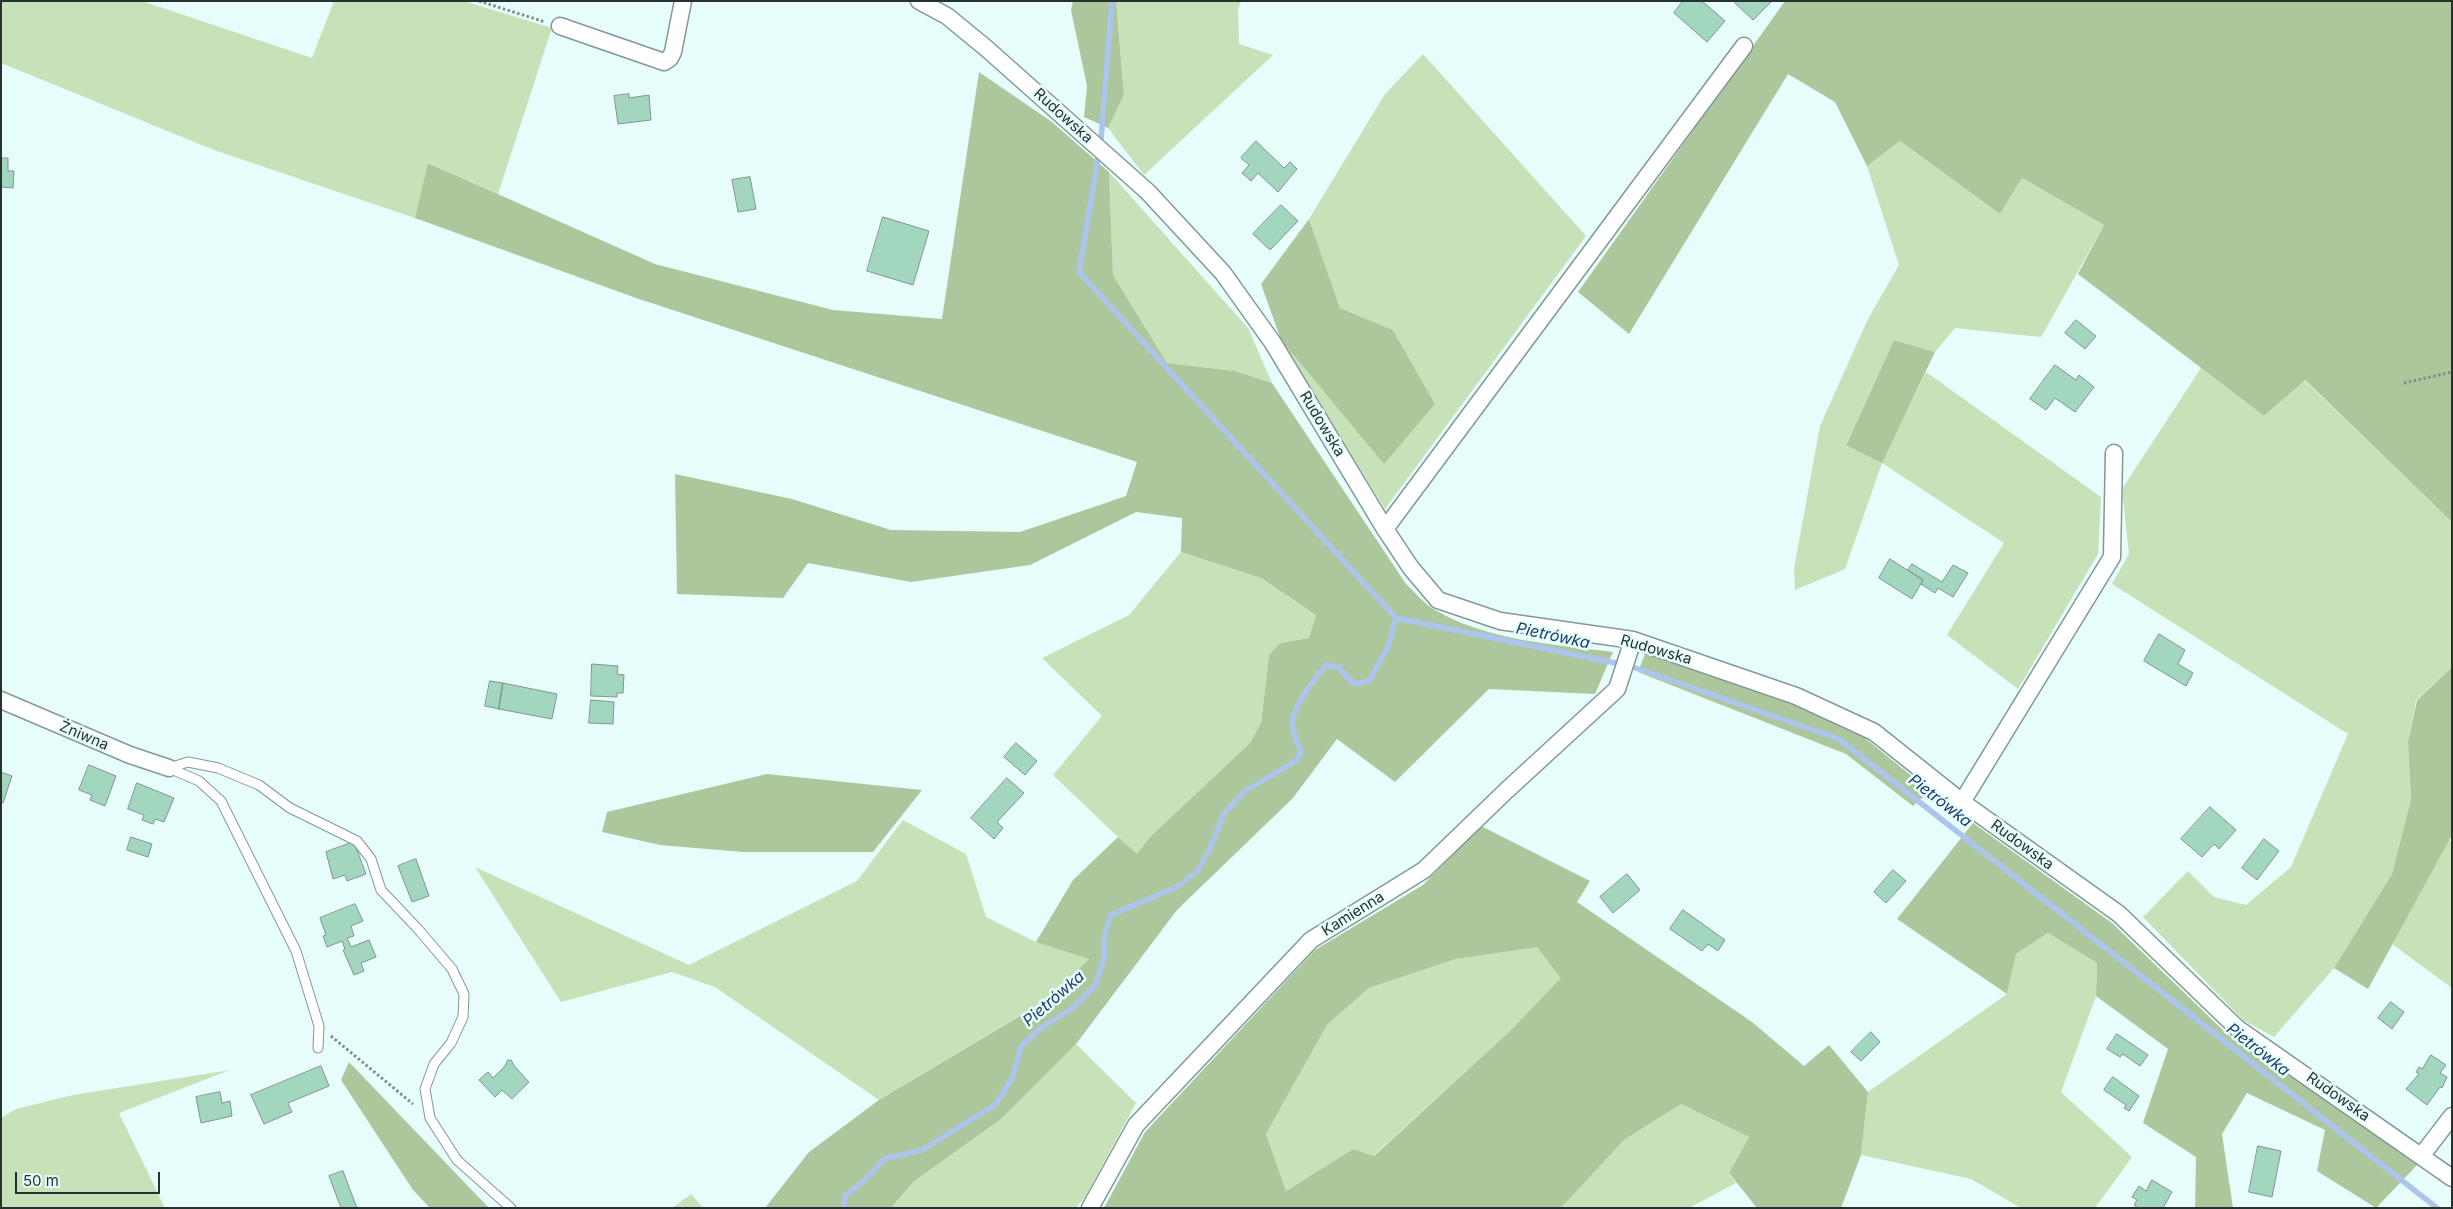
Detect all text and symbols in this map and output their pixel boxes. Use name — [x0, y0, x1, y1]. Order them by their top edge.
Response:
street label: Rudowska — [1030, 85, 1096, 147]
street label: Rudowska — [1295, 388, 1349, 460]
water label: Pietrówka — [1514, 619, 1592, 653]
street label: Rudowska — [1618, 631, 1694, 669]
street label: Żniwna — [57, 718, 111, 754]
water label: Pietrówka — [1905, 770, 1975, 832]
street label: Rudowska — [1987, 816, 2057, 874]
street label: Kamienna — [1318, 888, 1388, 940]
water label: Pietrówka — [1019, 967, 1089, 1031]
water label: Pietrówka — [2223, 1019, 2293, 1081]
street label: Rudowska — [2303, 1069, 2373, 1125]
scale bar — [18, 1162, 162, 1194]
text: 50 m — [23, 1171, 59, 1190]

